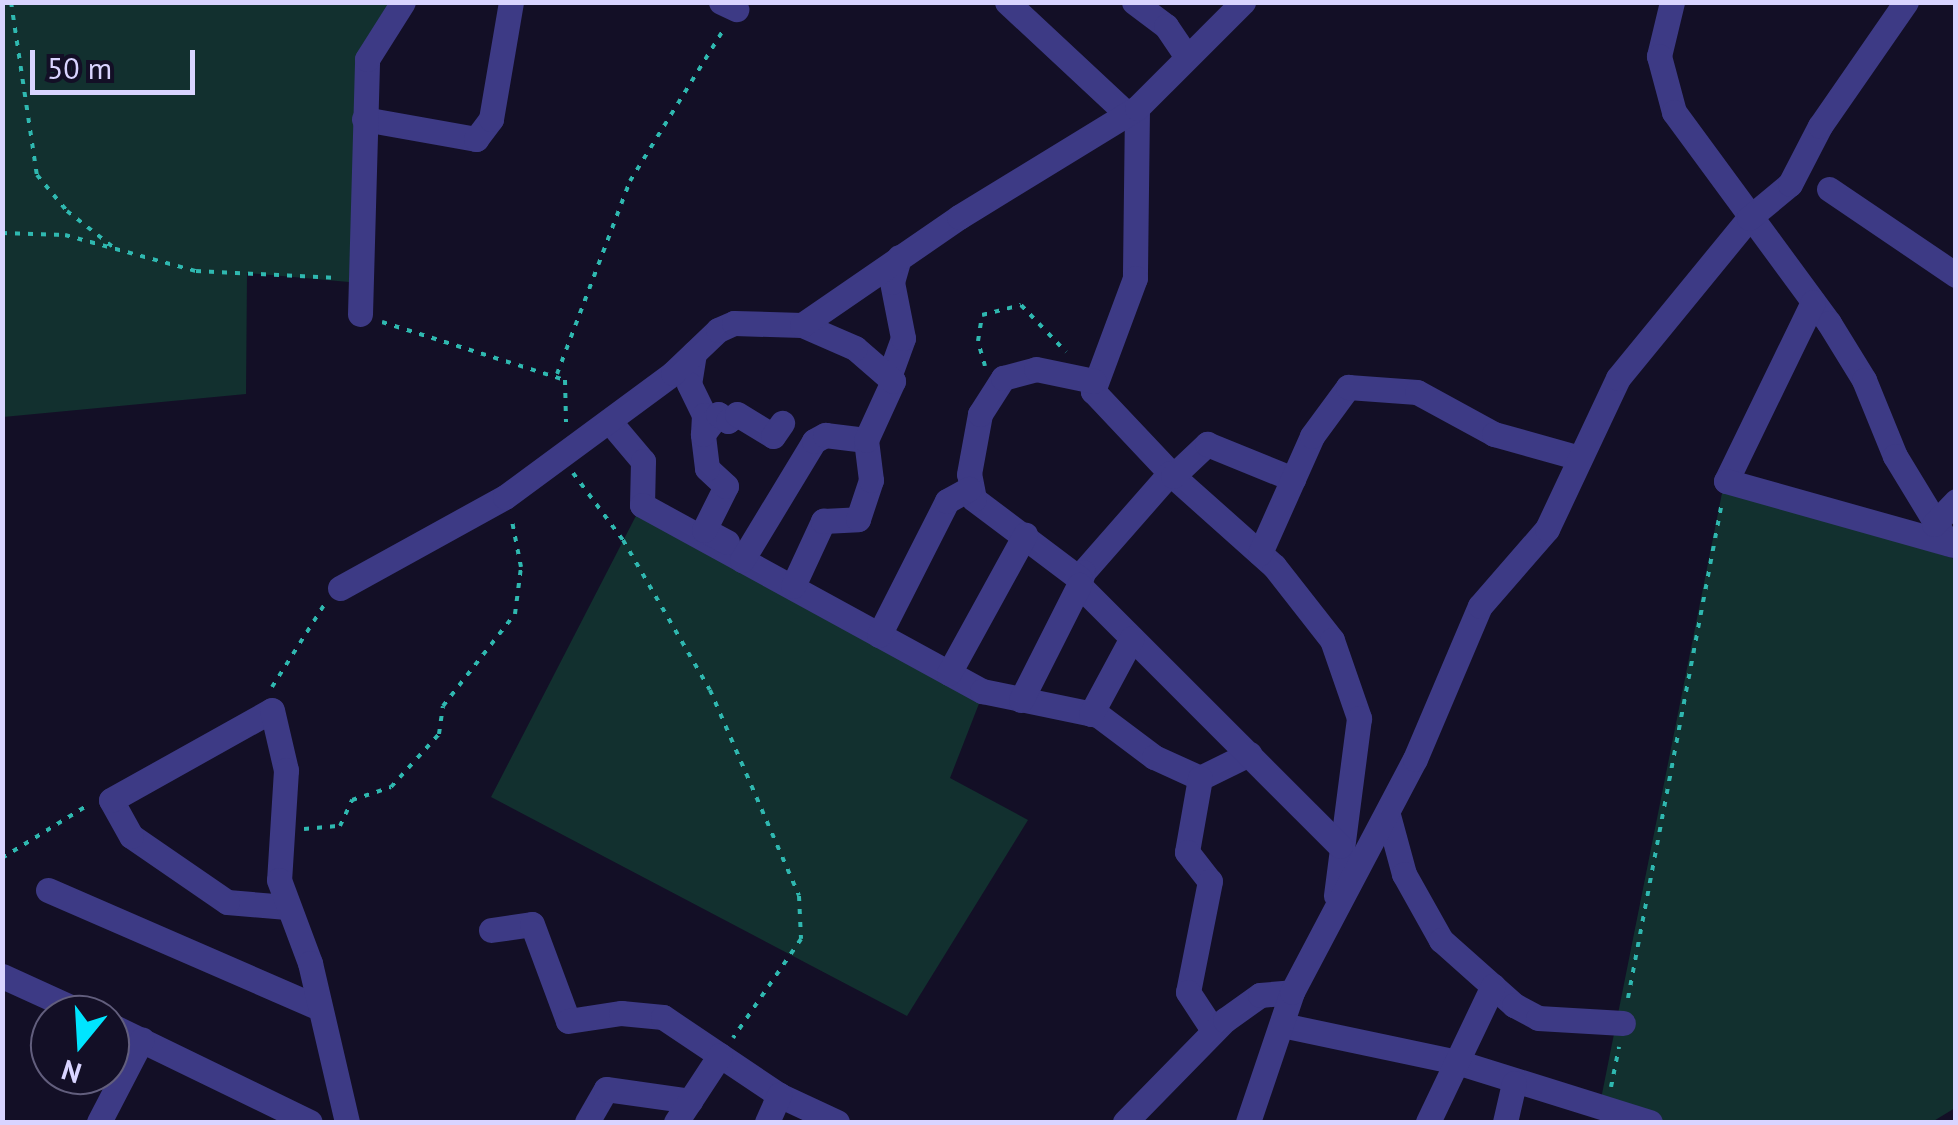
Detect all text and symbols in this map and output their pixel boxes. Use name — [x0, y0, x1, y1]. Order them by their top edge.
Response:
scale bar — [35, 30, 200, 92]
text: 50 m — [47, 48, 112, 87]
north arrow — [30, 995, 130, 1095]
text: N — [57, 1052, 86, 1093]

